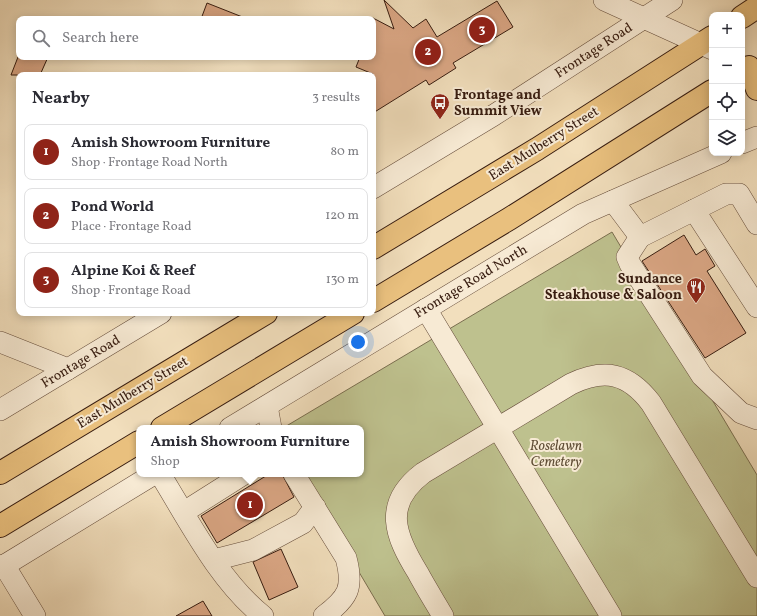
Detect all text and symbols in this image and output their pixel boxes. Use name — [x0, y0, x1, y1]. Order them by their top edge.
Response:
map controls — [709, 12, 745, 156]
button: + — [709, 12, 745, 48]
pin: 3 — [469, 15, 495, 45]
search box — [16, 16, 376, 60]
street label: Frontage Road — [551, 19, 637, 83]
icon: search — [30, 27, 52, 49]
text: Search here — [62, 28, 139, 49]
pin: 2 — [415, 37, 441, 67]
button: − — [709, 48, 745, 84]
button: locate — [709, 84, 745, 120]
place label: Frontage and Summit View — [454, 86, 542, 121]
text: Nearby — [32, 87, 90, 110]
text: 3 results — [312, 89, 360, 107]
bus stop icon: Frontage and Summit View — [429, 92, 451, 120]
street label: East Mulberry Street — [485, 102, 603, 186]
button: layers — [709, 120, 745, 156]
text: Amish Showroom Furniture — [71, 133, 270, 154]
text: 1 — [43, 143, 49, 161]
text: 80 m — [330, 143, 359, 161]
text: Shop · Frontage Road North — [71, 154, 228, 172]
text: Pond World — [71, 197, 154, 218]
text: 2 — [43, 207, 49, 225]
text: 120 m — [325, 207, 359, 225]
text: Place · Frontage Road — [71, 218, 191, 236]
street label: Frontage Road North — [411, 241, 531, 323]
text: Alpine Koi & Reef — [71, 261, 195, 282]
place label: Sundance Steakhouse & Saloon — [545, 270, 682, 305]
text: 3 — [43, 271, 49, 289]
text: 130 m — [326, 271, 359, 289]
restaurant icon: Sundance Steakhouse & Saloon — [685, 276, 707, 304]
text: Shop · Frontage Road — [71, 282, 191, 300]
street label: Frontage Road — [38, 331, 124, 393]
your location — [348, 332, 368, 352]
street label: East Mulberry Street — [74, 352, 192, 434]
popup — [136, 425, 364, 477]
text: Amish Showroom Furniture — [150, 432, 350, 453]
park label: Roselawn Cemetery — [530, 437, 582, 472]
text: Shop — [150, 453, 180, 471]
pin: 1 — [237, 490, 263, 520]

